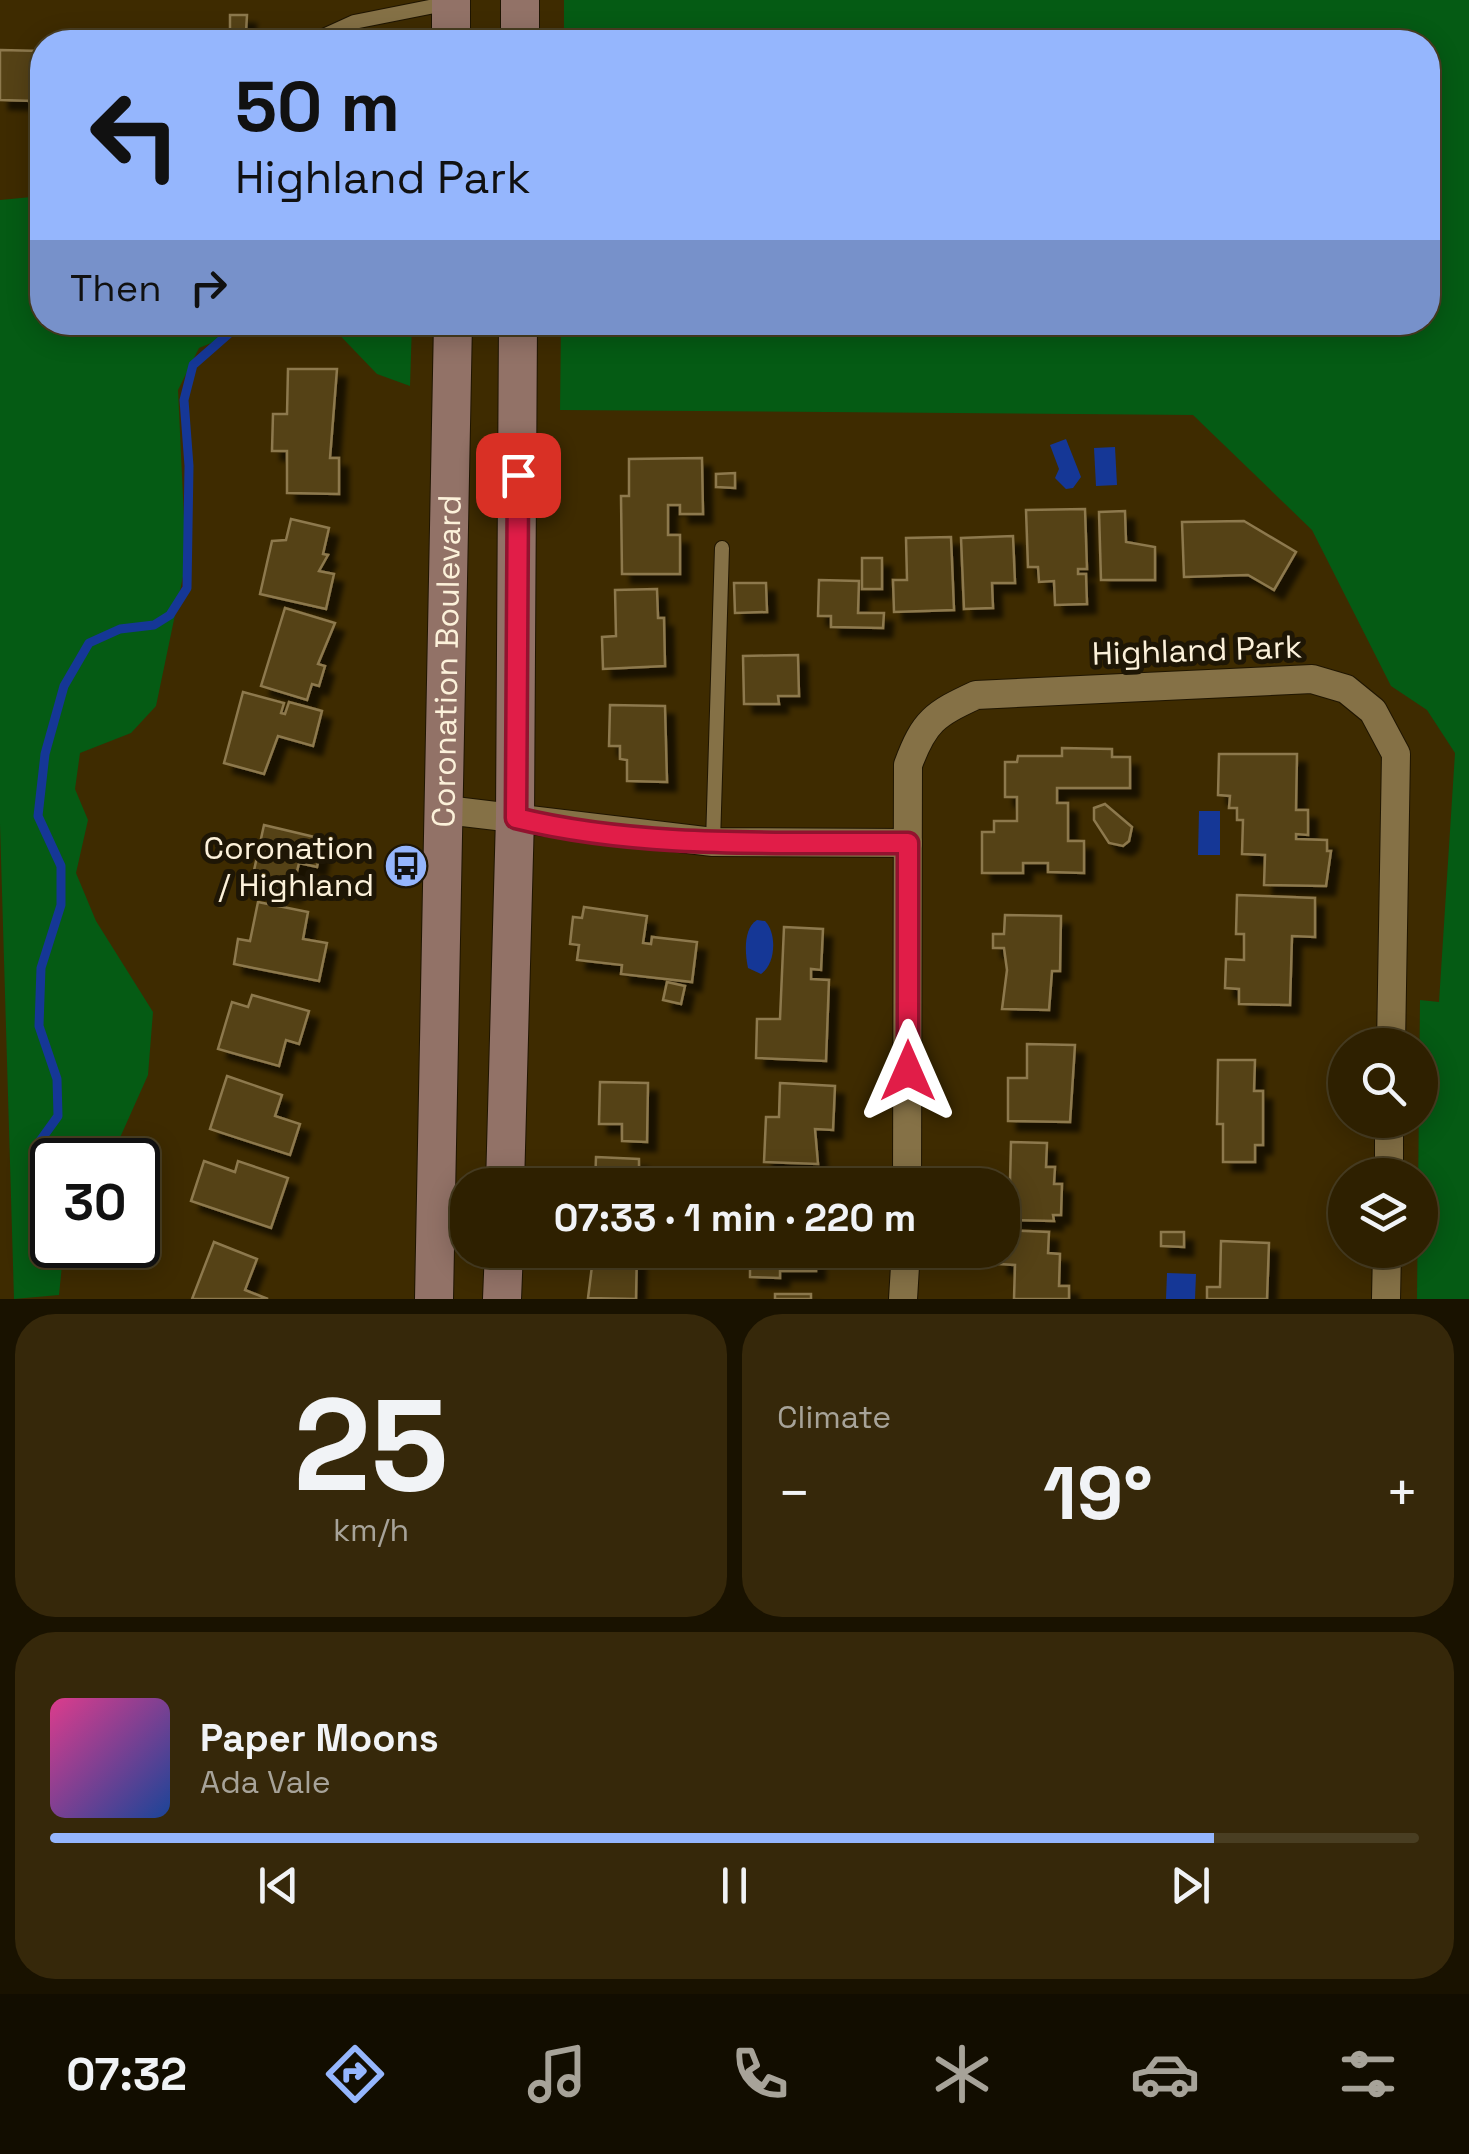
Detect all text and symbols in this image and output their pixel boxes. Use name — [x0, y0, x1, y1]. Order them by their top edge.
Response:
text: 50 m — [235, 62, 400, 151]
icon: left — [70, 70, 200, 200]
text: Highland Park — [235, 149, 531, 206]
icon: right — [181, 260, 236, 315]
text: Then — [70, 264, 161, 312]
pin — [476, 433, 561, 518]
icon: arrive — [491, 448, 546, 503]
street label: Coronation Boulevard — [423, 494, 470, 828]
street label: Highland Park — [1091, 626, 1303, 674]
place label: Coronation / Highland — [203, 828, 374, 905]
bus stop icon: Coronation / Highland — [383, 843, 429, 889]
position arrow — [856, 1019, 960, 1123]
map controls — [1328, 1028, 1438, 1268]
button: search — [1328, 1028, 1438, 1138]
speed limit sign: 30 — [30, 1138, 160, 1268]
button: layers — [1328, 1158, 1438, 1268]
text: 07:33 · 1 min · 220 m — [554, 1194, 916, 1242]
text: 25 — [293, 1362, 449, 1528]
text: Climate — [777, 1397, 891, 1437]
text: 19° — [1043, 1445, 1153, 1541]
text: − — [777, 1458, 811, 1528]
text: + — [1385, 1458, 1419, 1528]
text: km/h — [333, 1510, 409, 1550]
text: Paper Moons — [200, 1714, 439, 1762]
text: Ada Vale — [200, 1762, 331, 1802]
icon: previous — [251, 1858, 306, 1913]
icon: pause — [707, 1858, 762, 1913]
icon: next — [1163, 1858, 1218, 1913]
icon: directions — [320, 2039, 390, 2109]
icon: music — [522, 2039, 592, 2109]
icon: phone — [725, 2039, 795, 2109]
icon: climate — [927, 2039, 997, 2109]
icon: car — [1130, 2039, 1200, 2109]
icon: filters — [1333, 2039, 1403, 2109]
text: 07:32 — [66, 2046, 187, 2103]

